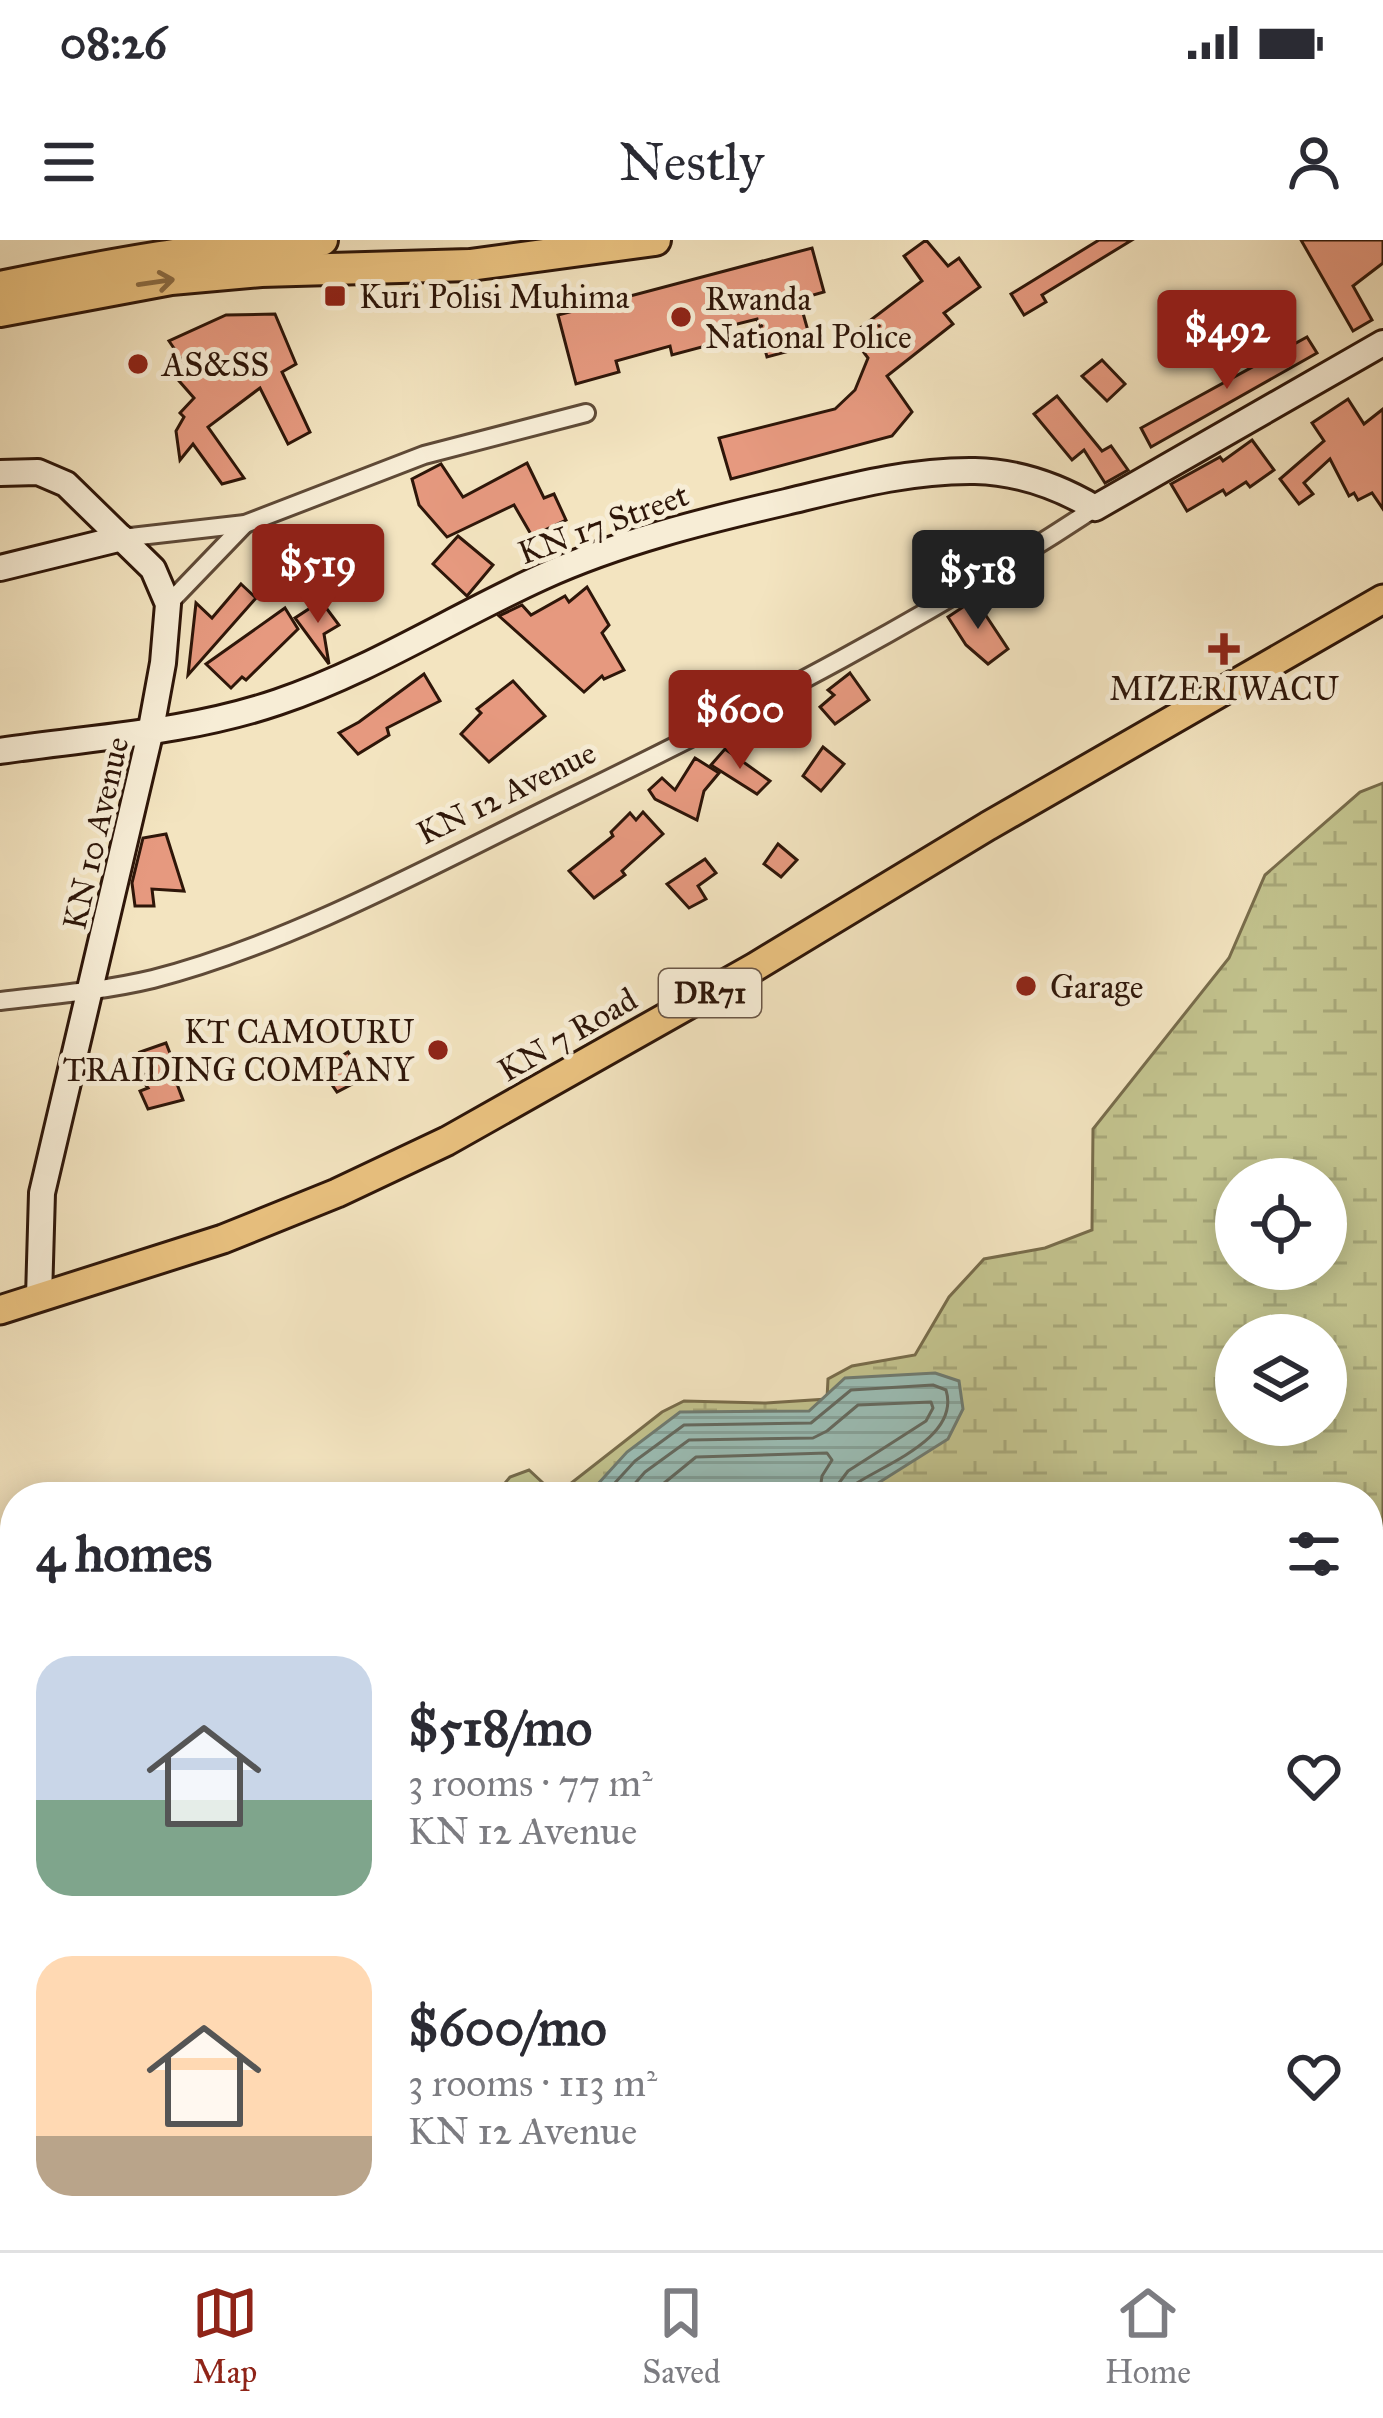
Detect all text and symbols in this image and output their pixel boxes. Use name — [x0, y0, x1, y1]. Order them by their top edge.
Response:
text: 08:26 — [60, 15, 167, 70]
icon: menu — [36, 129, 102, 195]
text: Nestly — [619, 129, 764, 195]
icon: person — [1281, 129, 1347, 195]
one-way arrow — [136, 270, 175, 293]
place label: Kuri Polisi Muhima — [359, 277, 629, 317]
place label: Rwanda National Police — [705, 279, 912, 357]
marker: Kuri Polisi Muhima — [322, 283, 348, 309]
pin: $492 — [1156, 290, 1298, 392]
marker: Rwanda National Police — [668, 304, 694, 330]
text: $492 — [1184, 305, 1270, 353]
place label: AS&SS — [160, 345, 269, 385]
marker: AS&SS — [125, 351, 151, 377]
street label: KN 17 Street — [513, 475, 694, 573]
pin: $519 — [247, 524, 389, 626]
pin: $518 — [907, 530, 1049, 632]
text: $519 — [279, 539, 357, 587]
text: $518 — [939, 545, 1017, 593]
marker: MIZERIWACU — [1211, 636, 1237, 662]
place label: MIZERIWACU — [1109, 669, 1340, 709]
pin: $600 — [669, 670, 811, 772]
text: $600 — [696, 685, 784, 733]
street label: KN 12 Avenue — [410, 732, 602, 853]
street label: KN 10 Avenue — [54, 733, 138, 934]
place label: Garage — [1050, 967, 1144, 1007]
road number: DR71 — [659, 969, 761, 1017]
marker: Garage — [1013, 973, 1039, 999]
street label: KN 7 Road — [491, 979, 644, 1091]
place label: KT CAMOURU TRAIDING COMPANY — [63, 1012, 415, 1090]
marker: KT CAMOURU TRAIDING COMPANY — [425, 1037, 451, 1063]
map controls — [1215, 1158, 1347, 1446]
button: locate — [1215, 1158, 1347, 1290]
button: layers — [1215, 1314, 1347, 1446]
icon: filters — [1281, 1521, 1347, 1587]
text: 4 homes — [36, 1523, 212, 1585]
text: $518/mo — [408, 1697, 592, 1759]
icon: home — [132, 1704, 276, 1848]
icon: heart — [1281, 1743, 1347, 1809]
text: 3 rooms · 77 m² — [408, 1759, 653, 1807]
text: KN 12 Avenue — [408, 1807, 637, 1855]
text: $600/mo — [408, 1997, 607, 2059]
icon: home — [132, 2004, 276, 2148]
icon: heart — [1281, 2043, 1347, 2109]
text: 3 rooms · 113 m² — [408, 2059, 657, 2107]
text: KN 12 Avenue — [408, 2107, 637, 2155]
tab: Map — [192, 2280, 258, 2392]
tab: Saved — [642, 2280, 721, 2392]
tab: Home — [1105, 2280, 1191, 2392]

